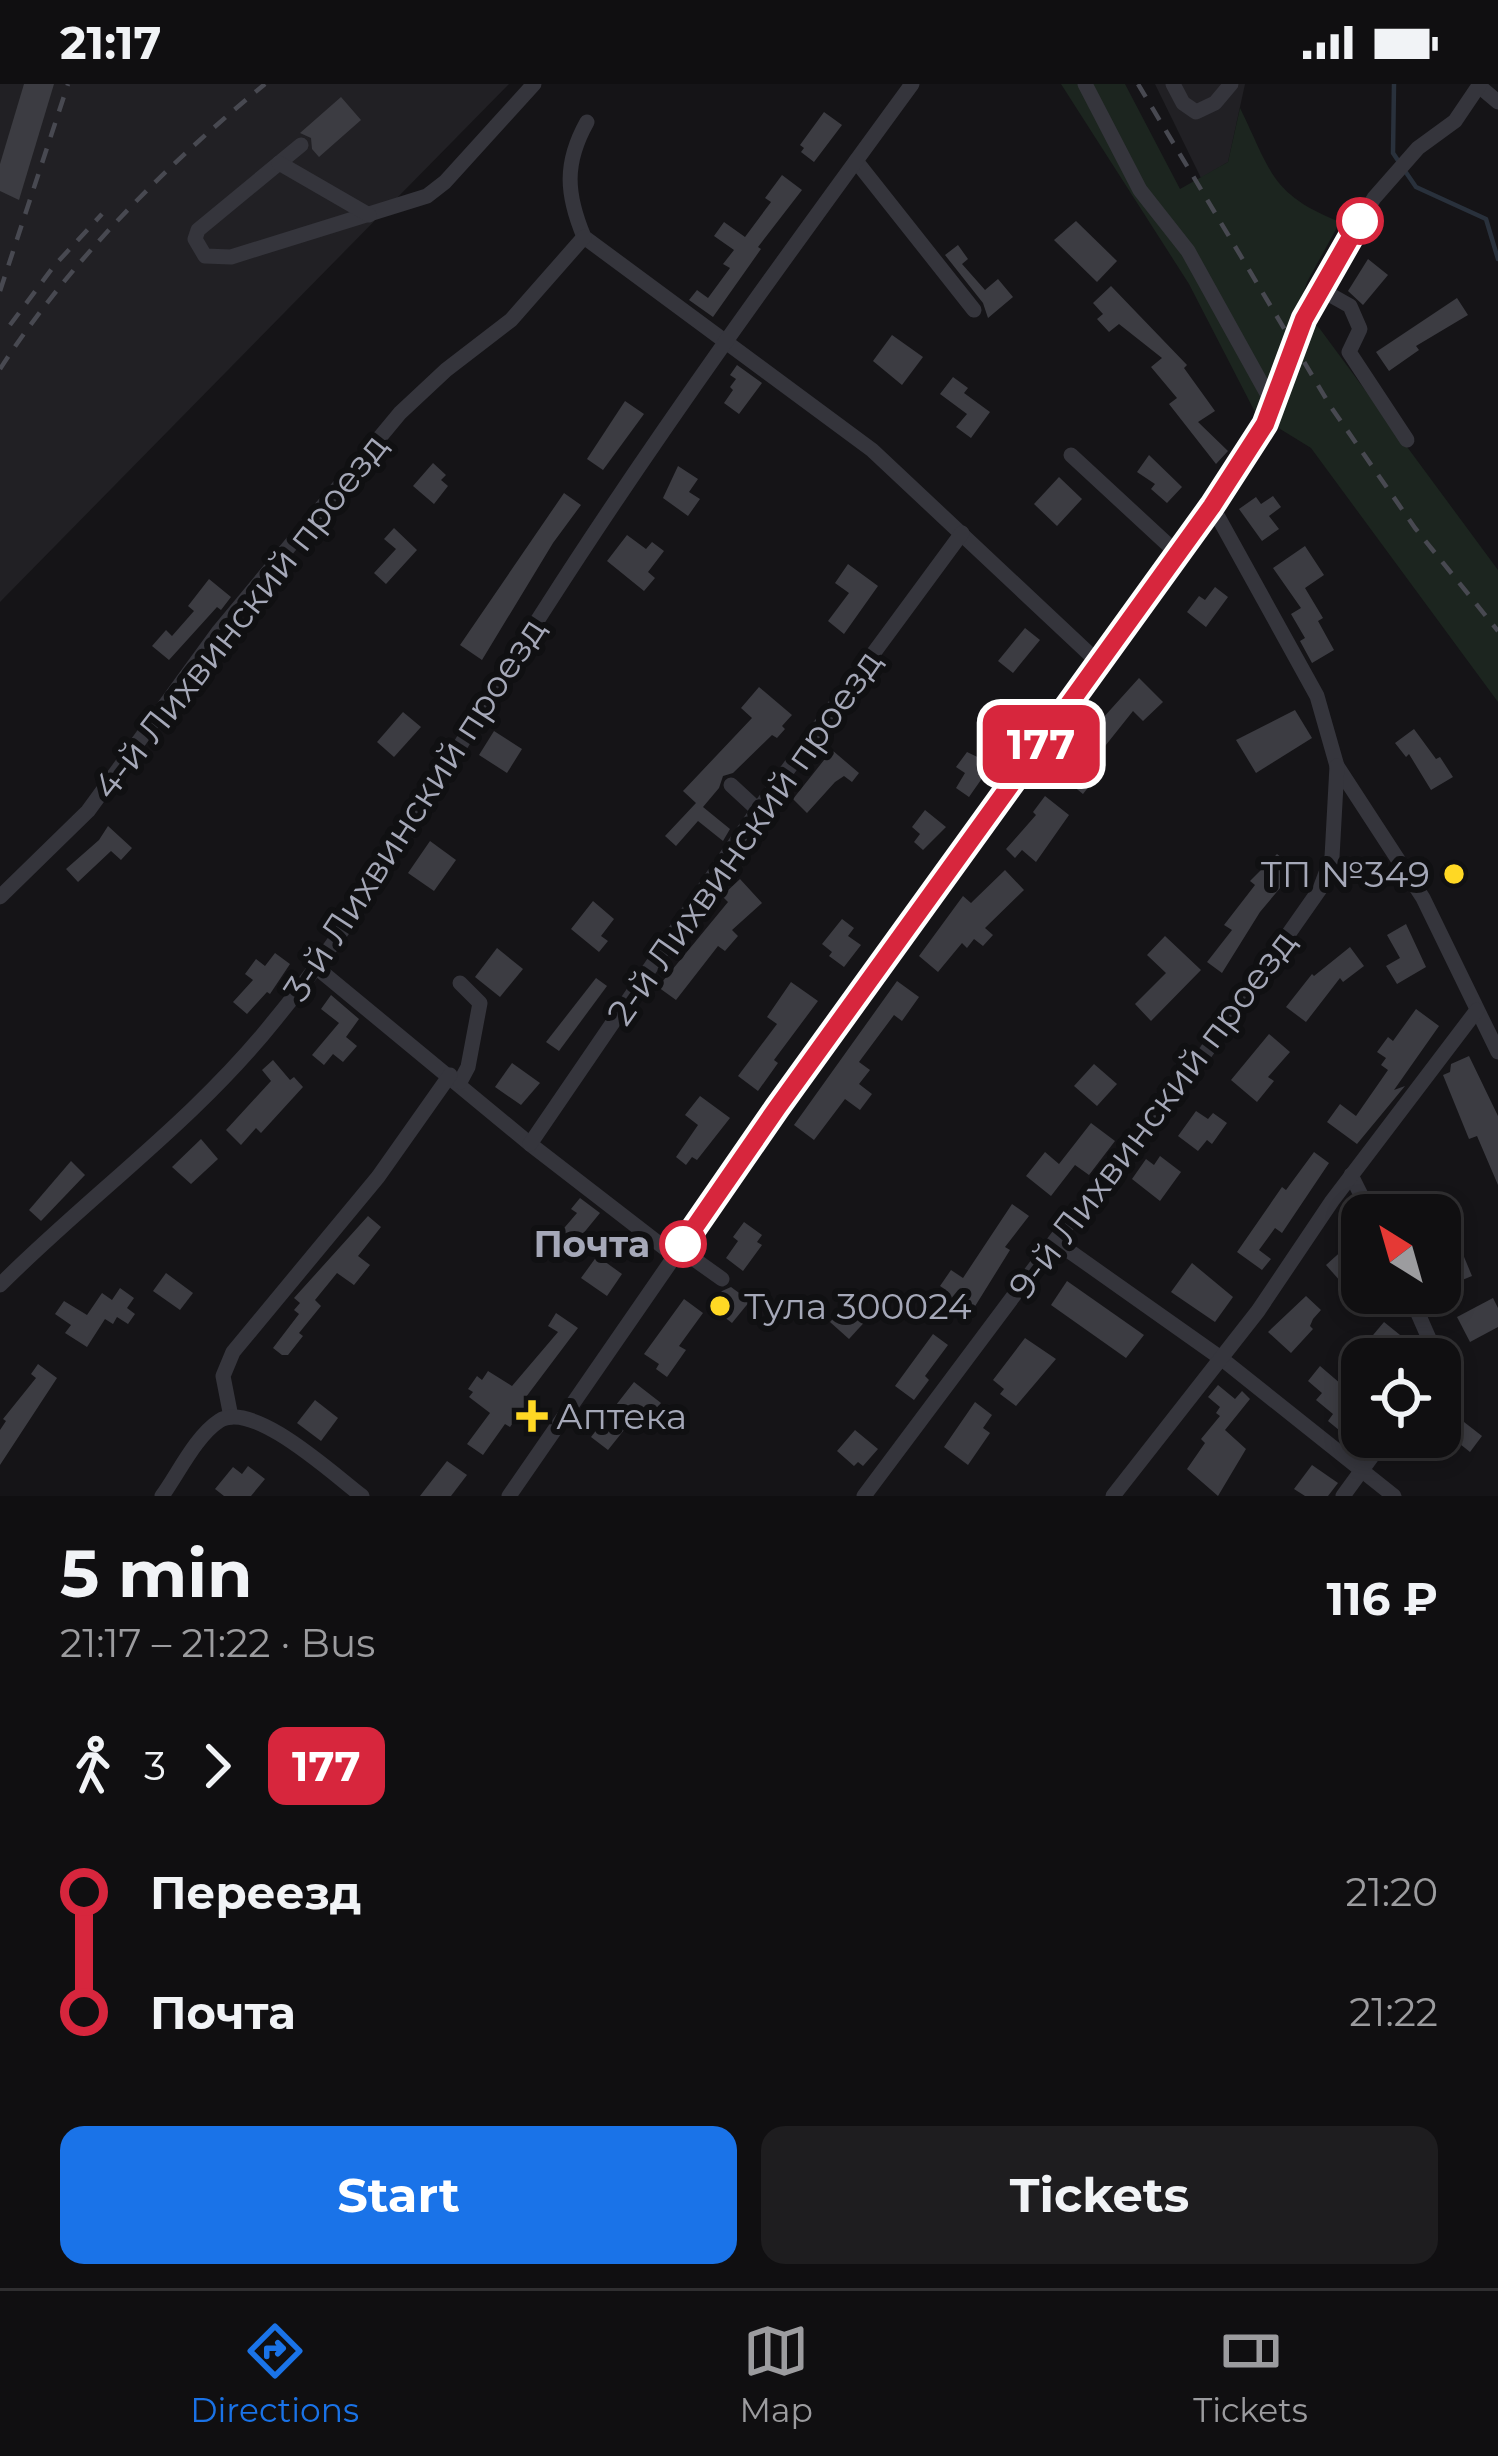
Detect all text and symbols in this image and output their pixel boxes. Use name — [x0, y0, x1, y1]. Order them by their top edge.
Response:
text: 21:17 — [60, 15, 162, 70]
unlabelled marker — [1338, 199, 1382, 243]
street label: 4-й Лихвинский проезд — [84, 424, 396, 808]
street label: 3-й Лихвинский проезд — [274, 609, 554, 1009]
street label: 2-й Лихвинский проезд — [598, 641, 890, 1033]
line badge: 177 — [972, 705, 1110, 783]
text: 177 — [1007, 718, 1075, 770]
place label: ТП №349 — [1261, 852, 1430, 896]
marker: ТП №349 — [1441, 861, 1467, 887]
street label: 9-й Лихвинский проезд — [999, 921, 1305, 1307]
north arrow — [1341, 1194, 1461, 1314]
map controls — [1341, 1194, 1461, 1458]
place label: Почта — [533, 1222, 650, 1266]
marker: Почта — [661, 1222, 705, 1266]
place label: Тула 300024 — [744, 1284, 972, 1328]
marker: Тула 300024 — [707, 1293, 733, 1319]
button: locate — [1341, 1338, 1461, 1458]
place label: Аптека — [556, 1394, 687, 1438]
marker: Аптека — [519, 1403, 545, 1429]
text: 5 min — [60, 1533, 253, 1614]
text: 116 ₽ — [1326, 1571, 1438, 1626]
text: 21:17 – 21:22 · Bus — [60, 1619, 375, 1667]
icon: walk — [60, 1733, 126, 1799]
icon: forward — [184, 1733, 250, 1799]
text: 177 — [292, 1740, 361, 1792]
text: 3 — [144, 1742, 166, 1790]
text: Переезд — [150, 1865, 361, 1920]
text: 21:20 — [1346, 1868, 1438, 1916]
text: Почта — [150, 1985, 296, 2040]
text: 21:22 — [1349, 1988, 1438, 2036]
button: Start — [60, 2126, 737, 2264]
button: Tickets — [761, 2126, 1438, 2264]
tab: Directions — [190, 2318, 359, 2430]
tab: Map — [740, 2318, 813, 2430]
tab: Tickets — [1193, 2318, 1308, 2430]

